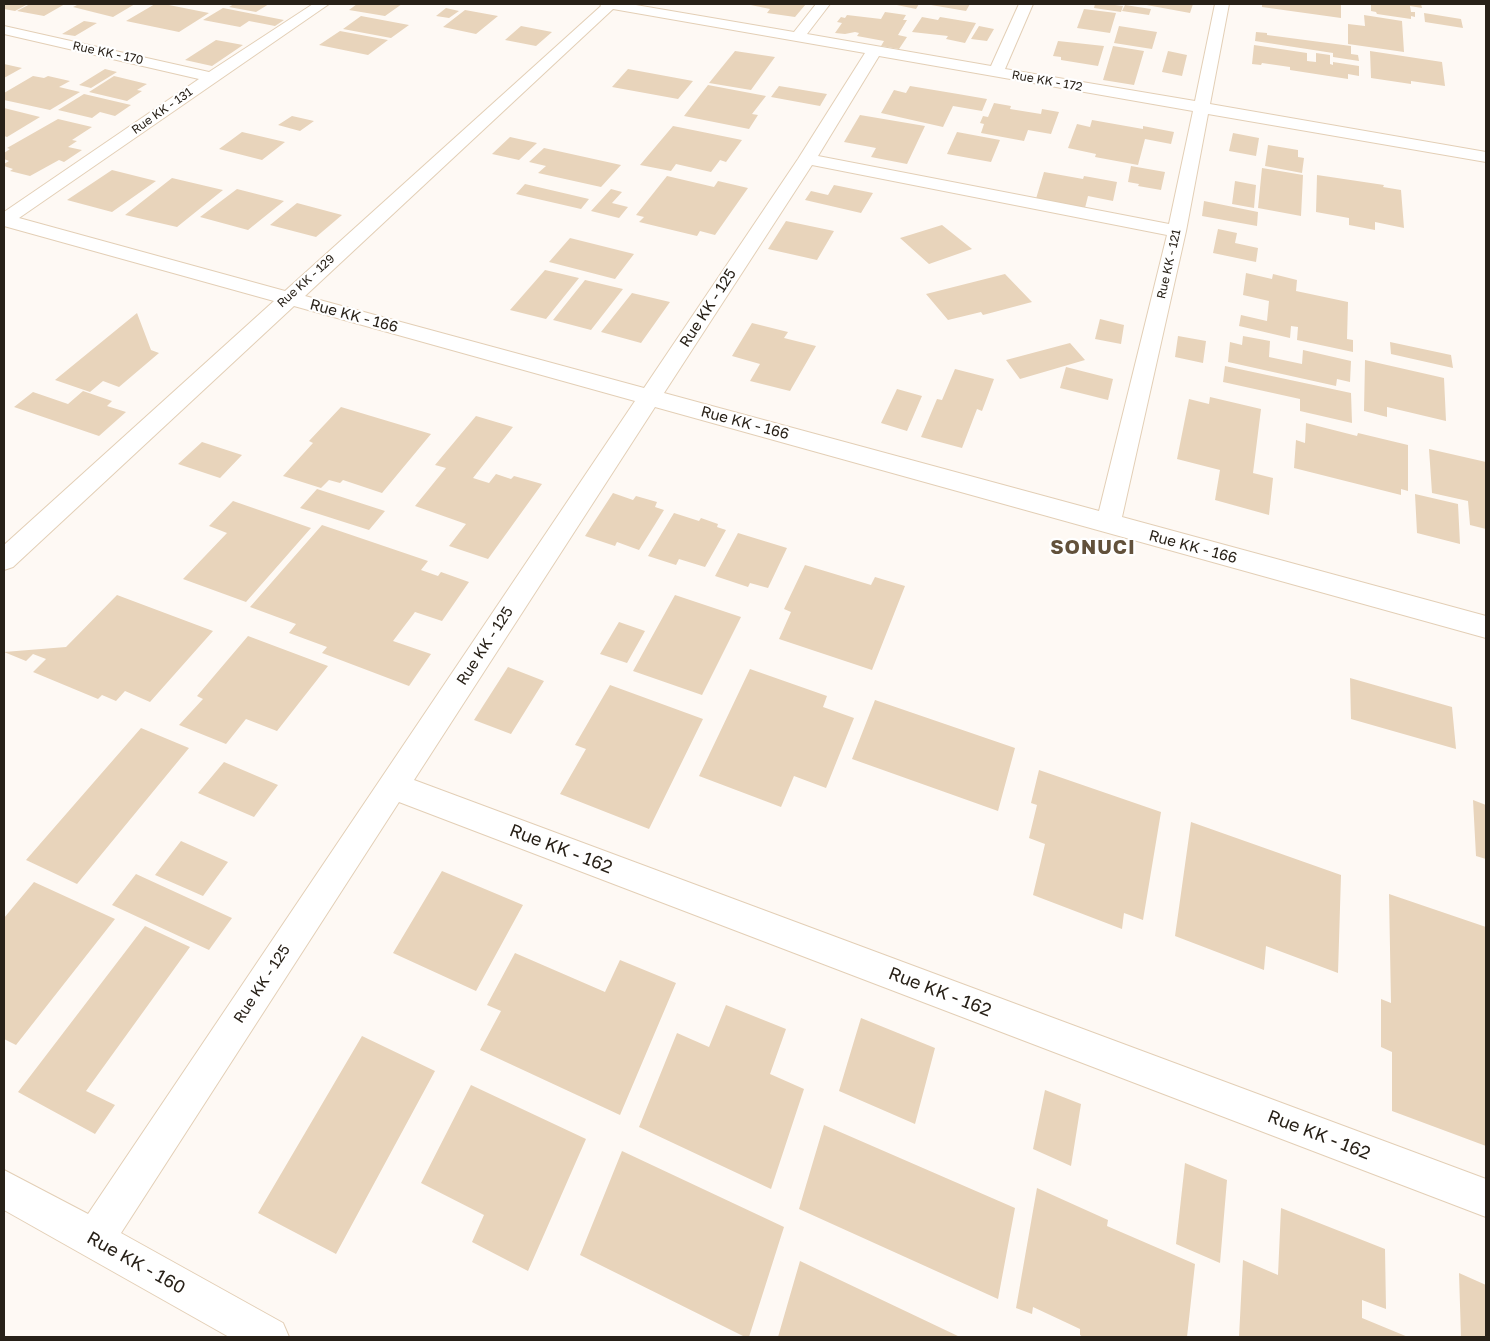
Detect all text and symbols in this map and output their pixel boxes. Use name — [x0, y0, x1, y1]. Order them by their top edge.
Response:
street label: Rue KK - 170 — [71, 38, 145, 68]
street label: Rue KK - 172 — [1011, 68, 1083, 94]
street label: Rue KK - 131 — [129, 85, 195, 137]
street label: Rue KK - 121 — [1154, 228, 1184, 300]
street label: Rue KK - 129 — [274, 251, 338, 311]
street label: Rue KK - 125 — [676, 265, 740, 351]
street label: Rue KK - 166 — [308, 296, 400, 336]
street label: Rue KK - 166 — [699, 403, 791, 443]
street label: Rue KK - 166 — [1147, 527, 1239, 567]
district label: SONUCI — [1049, 536, 1137, 560]
street label: Rue KK - 125 — [453, 603, 517, 689]
street label: Rue KK - 162 — [507, 819, 615, 879]
street label: Rue KK - 125 — [230, 941, 294, 1027]
street label: Rue KK - 162 — [886, 962, 994, 1022]
street label: Rue KK - 162 — [1265, 1105, 1373, 1165]
street label: Rue KK - 160 — [83, 1227, 189, 1299]

